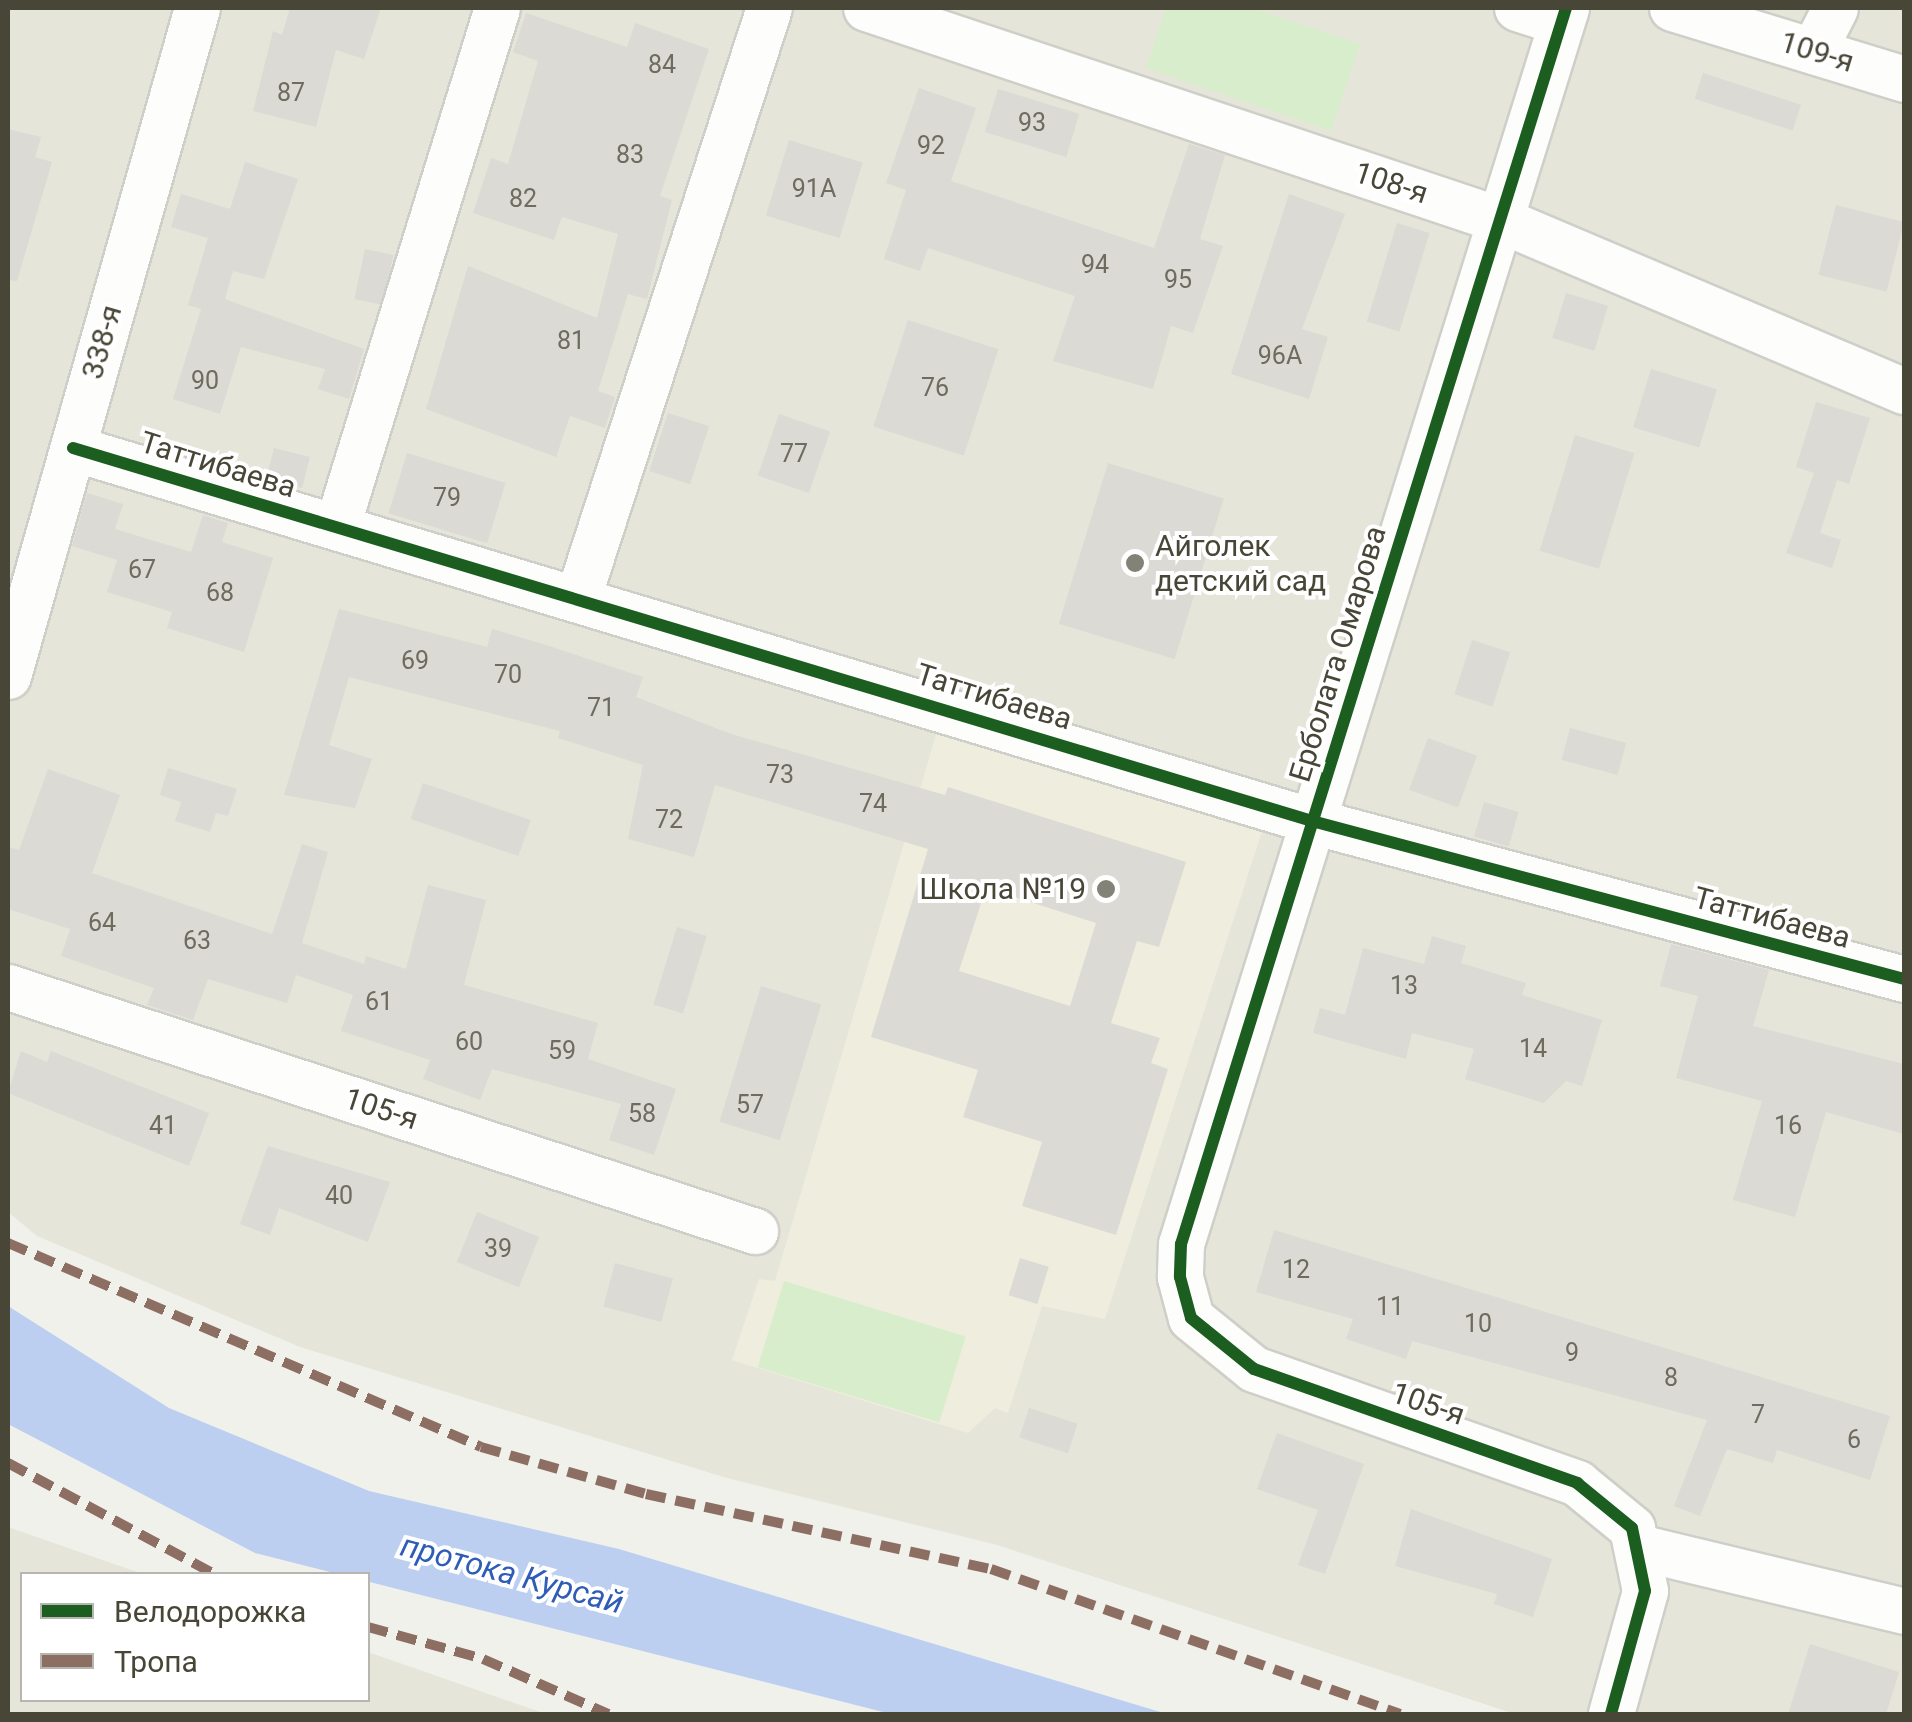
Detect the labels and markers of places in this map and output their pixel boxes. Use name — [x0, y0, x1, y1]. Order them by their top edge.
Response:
place label: Айголек детский сад — [1155, 528, 1326, 598]
marker: Айголек детский сад — [1124, 552, 1146, 574]
place label: Школа №19 — [919, 871, 1086, 907]
marker: Школа №19 — [1095, 878, 1117, 900]

